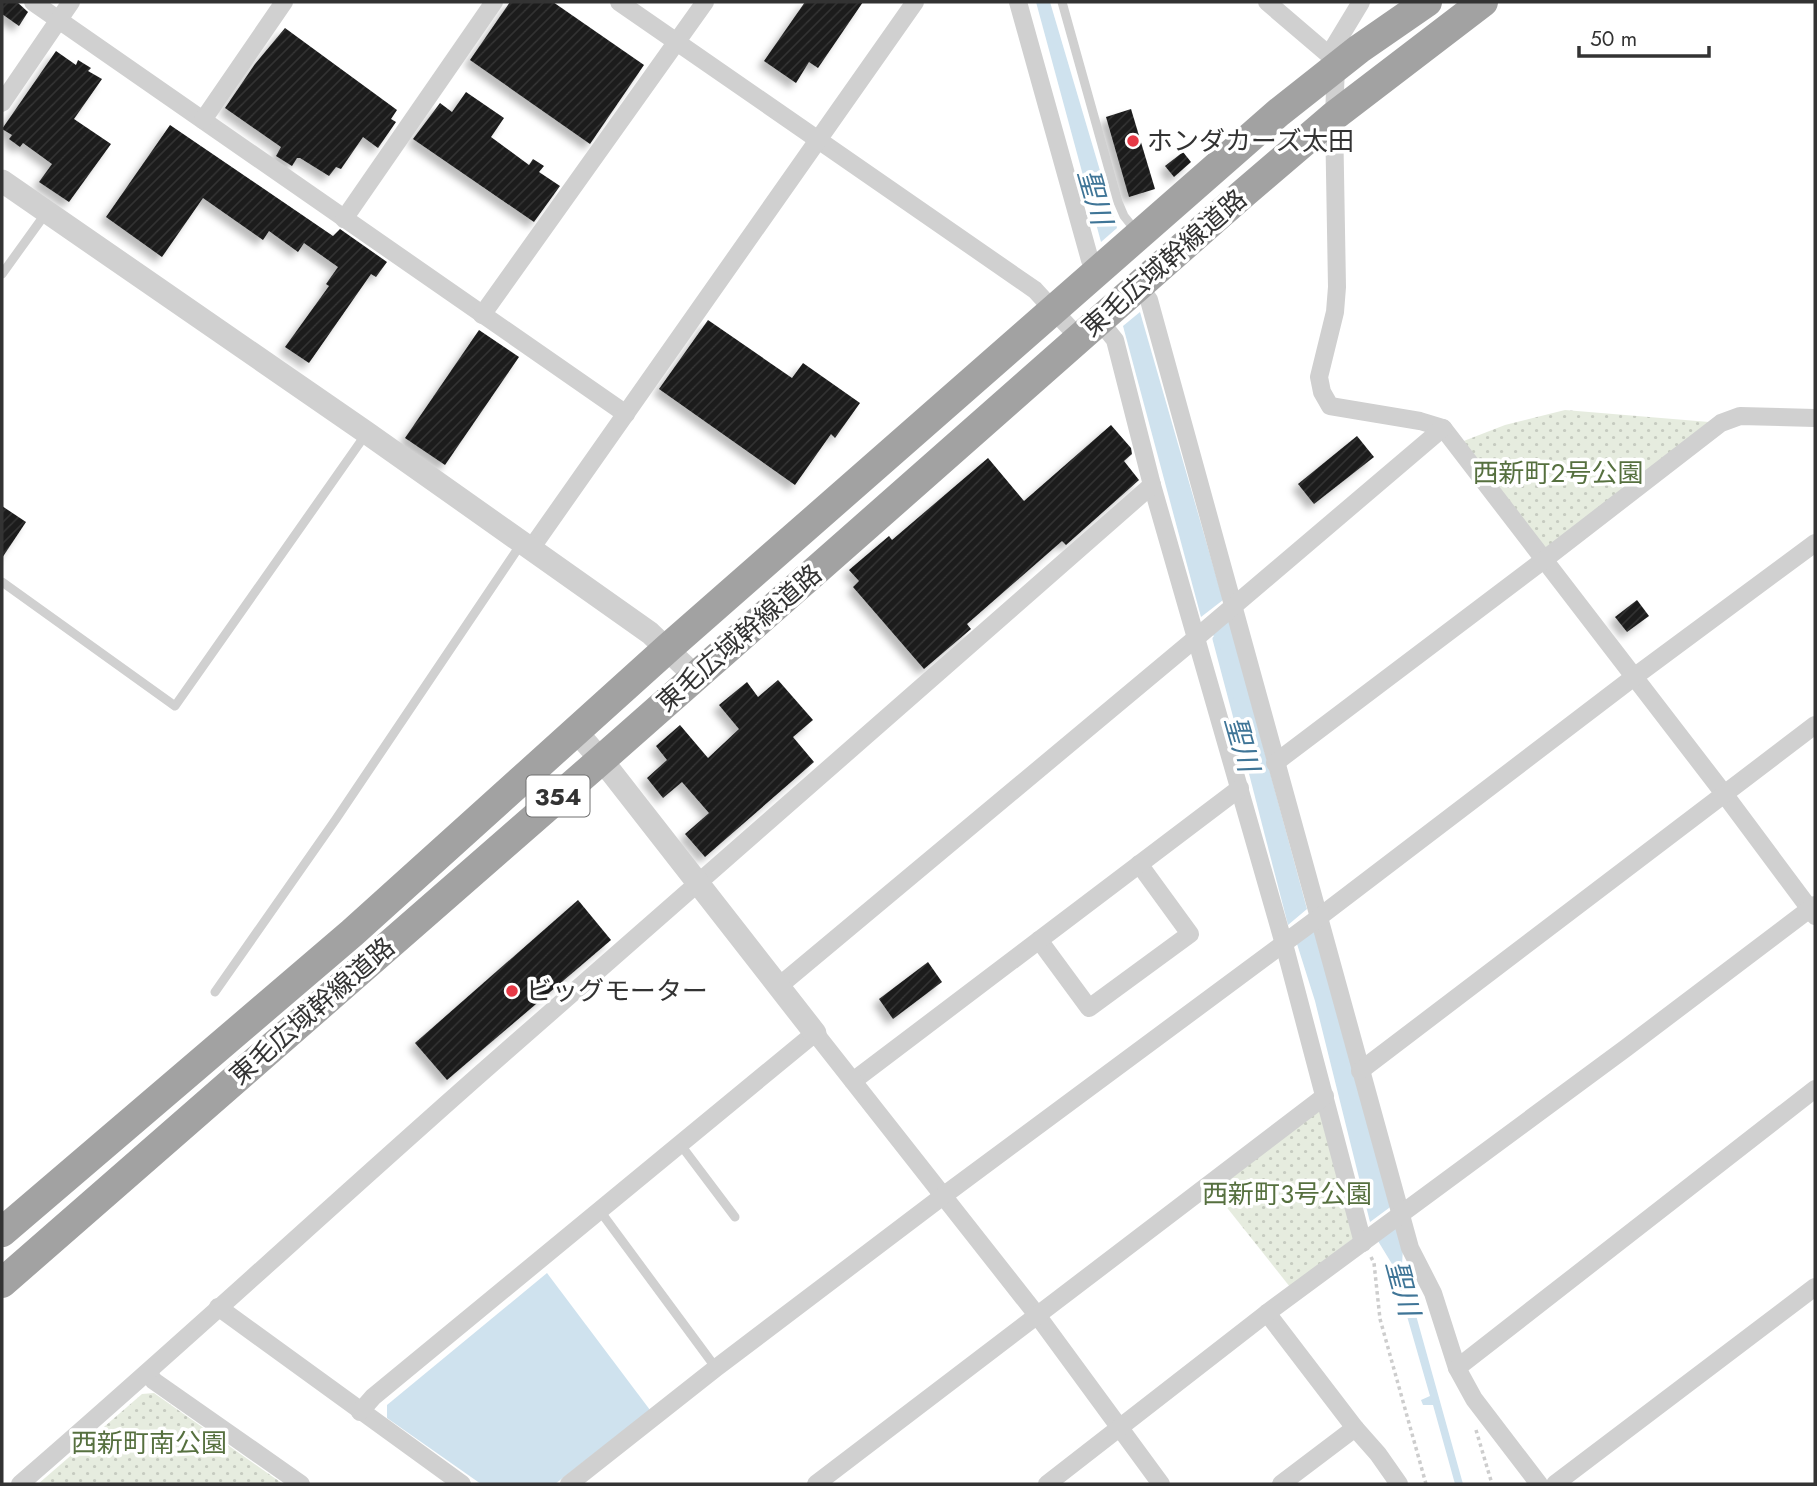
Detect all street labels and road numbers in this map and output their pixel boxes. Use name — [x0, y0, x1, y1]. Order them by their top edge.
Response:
street label: 東毛広域幹線道路 — [1073, 180, 1255, 346]
street label: 東毛広域幹線道路 — [648, 555, 830, 721]
road number: 354 — [526, 776, 590, 816]
street label: 東毛広域幹線道路 — [221, 928, 403, 1094]

